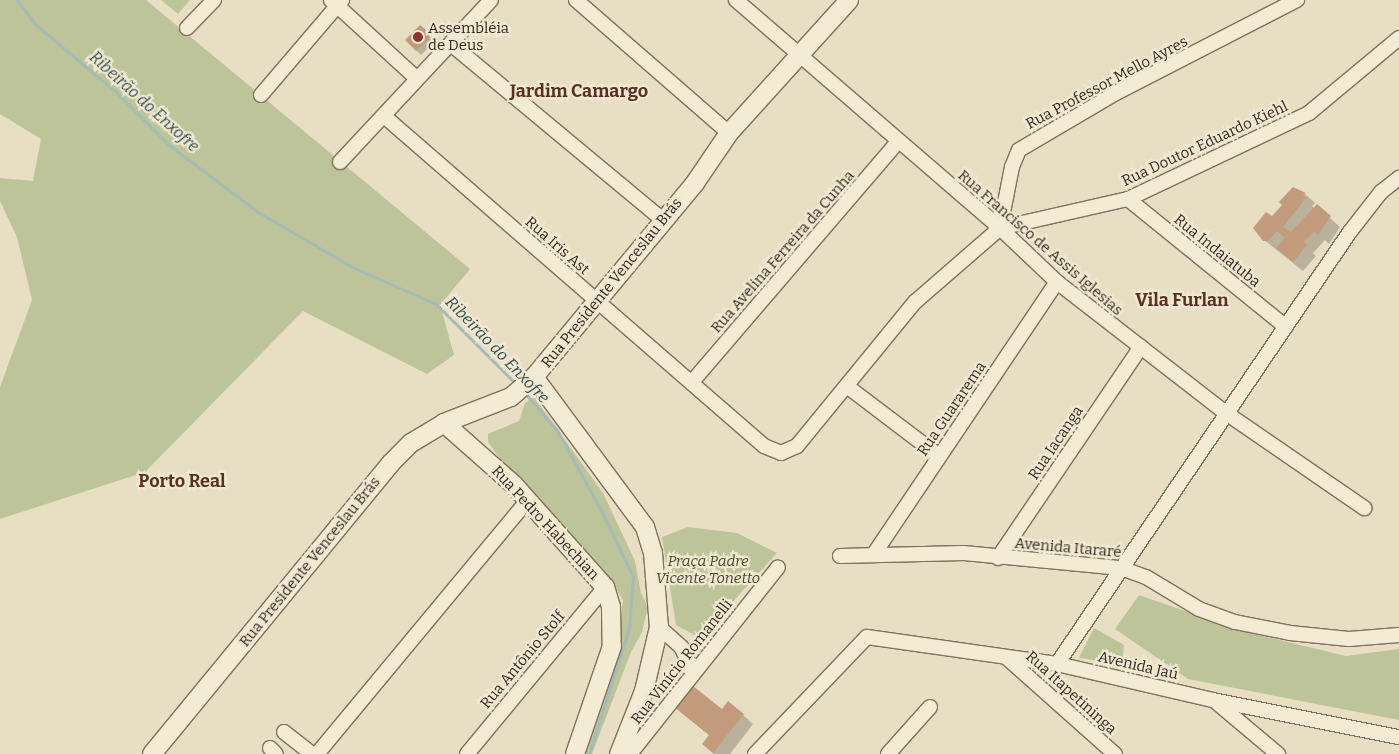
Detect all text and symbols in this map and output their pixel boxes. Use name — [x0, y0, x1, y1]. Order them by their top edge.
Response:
place label: Assembléia de Deus — [428, 19, 509, 54]
marker: Assembléia de Deus — [412, 31, 424, 43]
street label: Rua Professor Mello Ayres — [1023, 33, 1191, 133]
water label: Ribeirão do Enxofre — [85, 48, 203, 156]
district label: Jardim Camargo — [510, 80, 648, 102]
street label: Rua Doutor Eduardo Kiehl — [1119, 98, 1291, 190]
street label: Rua Avelina Ferreira da Cunha — [707, 167, 859, 337]
street label: Rua Francisco de Assis Iglesias — [954, 167, 1126, 319]
street label: Rua Presidente Venceslau Brás — [538, 194, 686, 372]
street label: Rua Indaiatuba — [1170, 211, 1264, 291]
street label: Rua Iris Ast — [521, 213, 593, 279]
district label: Vila Furlan — [1135, 289, 1229, 311]
water label: Ribeirão do Enxofre — [441, 293, 553, 407]
street label: Rua Guararema — [914, 358, 990, 460]
street label: Rua Iacanga — [1025, 403, 1087, 483]
street label: Rua Pedro Habechian — [487, 462, 603, 584]
district label: Porto Real — [138, 470, 226, 492]
street label: Rua Presidente Venceslau Brás — [236, 473, 384, 651]
street label: Avenida Itararé — [1014, 534, 1122, 562]
park label: Praça Padre Vicente Tonetto — [656, 552, 760, 587]
street label: Rua Vinício Romanelli — [628, 596, 736, 728]
street label: Rua Antônio Stolf — [477, 608, 569, 712]
street label: Rua Itapetininga — [1022, 648, 1120, 738]
street label: Avenida Jaú — [1096, 648, 1180, 684]

